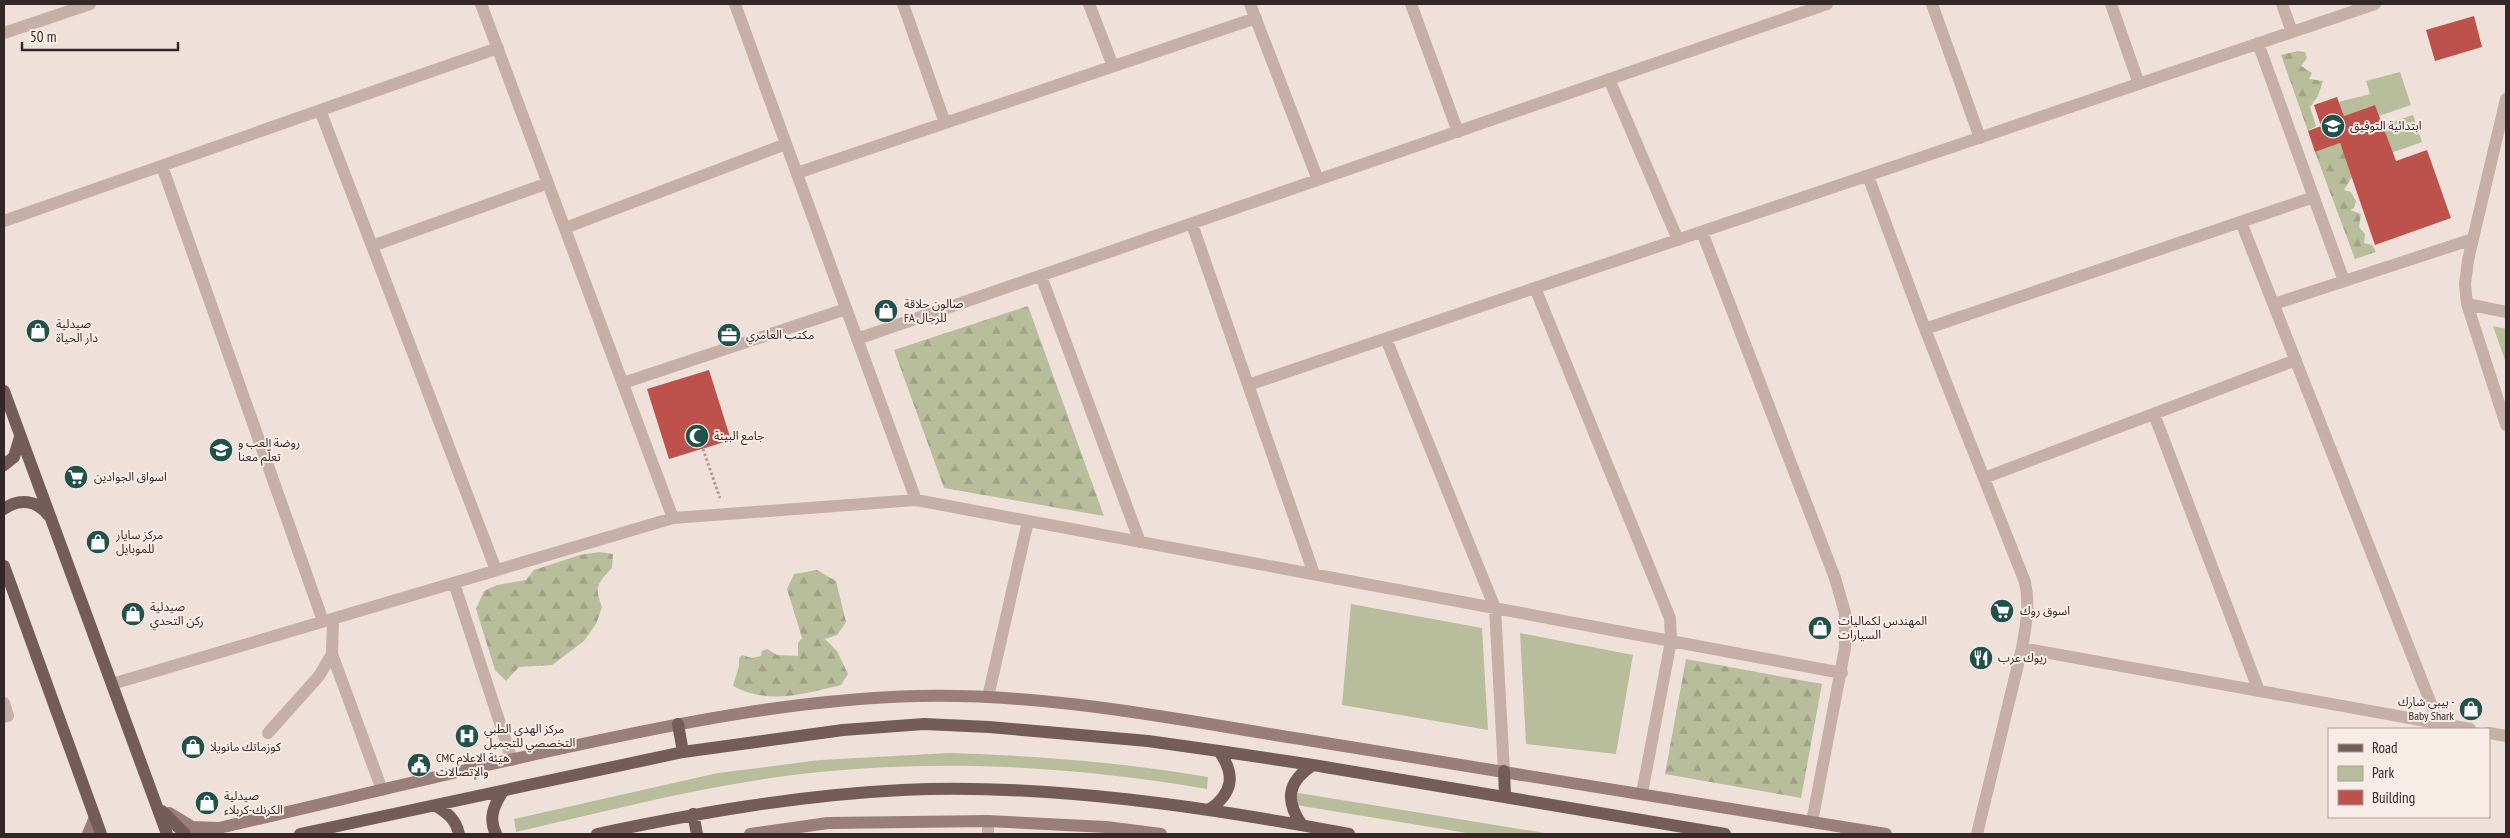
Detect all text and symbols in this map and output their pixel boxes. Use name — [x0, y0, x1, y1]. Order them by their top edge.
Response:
scale bar — [22, 20, 179, 52]
text: 50 m — [30, 27, 56, 46]
school or university icon: ابتدائية التوفيق — [2320, 113, 2346, 139]
place label: ابتدائية التوفيق — [2350, 118, 2422, 134]
place label: صالون حلاقة FA للرجال — [904, 296, 963, 325]
shop icon: صالون حلاقة FA للرجال — [873, 298, 899, 324]
place label: صيدلية دار الحياة — [56, 316, 98, 345]
shop icon: صيدلية دار الحياة — [25, 318, 51, 344]
office icon: مكتب العامري — [716, 322, 742, 348]
place label: مكتب العامري — [746, 327, 814, 345]
mosque icon: جامع البينة — [684, 423, 710, 449]
place label: جامع البينة — [714, 428, 764, 445]
place label: روضة إلعب و تعلّم معنا — [238, 435, 300, 466]
school or university icon: روضة إلعب و تعلّم معنا — [208, 437, 234, 463]
supermarket icon: اسواق الجوادين — [63, 464, 89, 490]
place label: اسواق الجوادين — [94, 469, 167, 484]
place label: مركز سايار للموبايل — [115, 527, 163, 556]
shop icon: مركز سايار للموبايل — [85, 529, 111, 555]
supermarket icon: اسوق روك — [1989, 598, 2015, 624]
place label: صيدلية ركن التحدي — [150, 599, 204, 631]
shop icon: صيدلية ركن التحدي — [120, 601, 146, 627]
place label: اسوق روك — [2020, 603, 2070, 618]
place label: المهندس لكماليات السيارات — [1838, 613, 1927, 642]
shop icon: المهندس لكماليات السيارات — [1807, 615, 1833, 641]
restaurant icon: ريوك عرب — [1968, 645, 1994, 671]
place label: ريوك عرب — [1998, 650, 2047, 665]
place label: بيبي شارك - Baby Shark — [2398, 694, 2454, 723]
shop icon: بيبي شارك - Baby Shark — [2458, 696, 2484, 722]
place label: مركز الهدى الطبي التخصصي للتجميل — [484, 721, 575, 753]
hospital icon: مركز الهدى الطبي التخصصي للتجميل — [454, 723, 480, 749]
legend — [2328, 728, 2490, 818]
shop icon: كوزماتك مانويلا — [180, 734, 206, 760]
text: Road — [2372, 738, 2398, 757]
place label: كوزماتك مانويلا — [210, 739, 282, 754]
place label: CMC هيئة الاعلام والإتصالات — [436, 750, 510, 780]
public building icon: CMC هيئة الاعلام والإتصالات — [406, 752, 432, 778]
text: Park — [2372, 763, 2394, 782]
place label: صيدلية الكرنك-كربلاء — [224, 788, 283, 817]
text: Building — [2372, 788, 2415, 807]
shop icon: صيدلية الكرنك-كربلاء — [194, 790, 220, 816]

